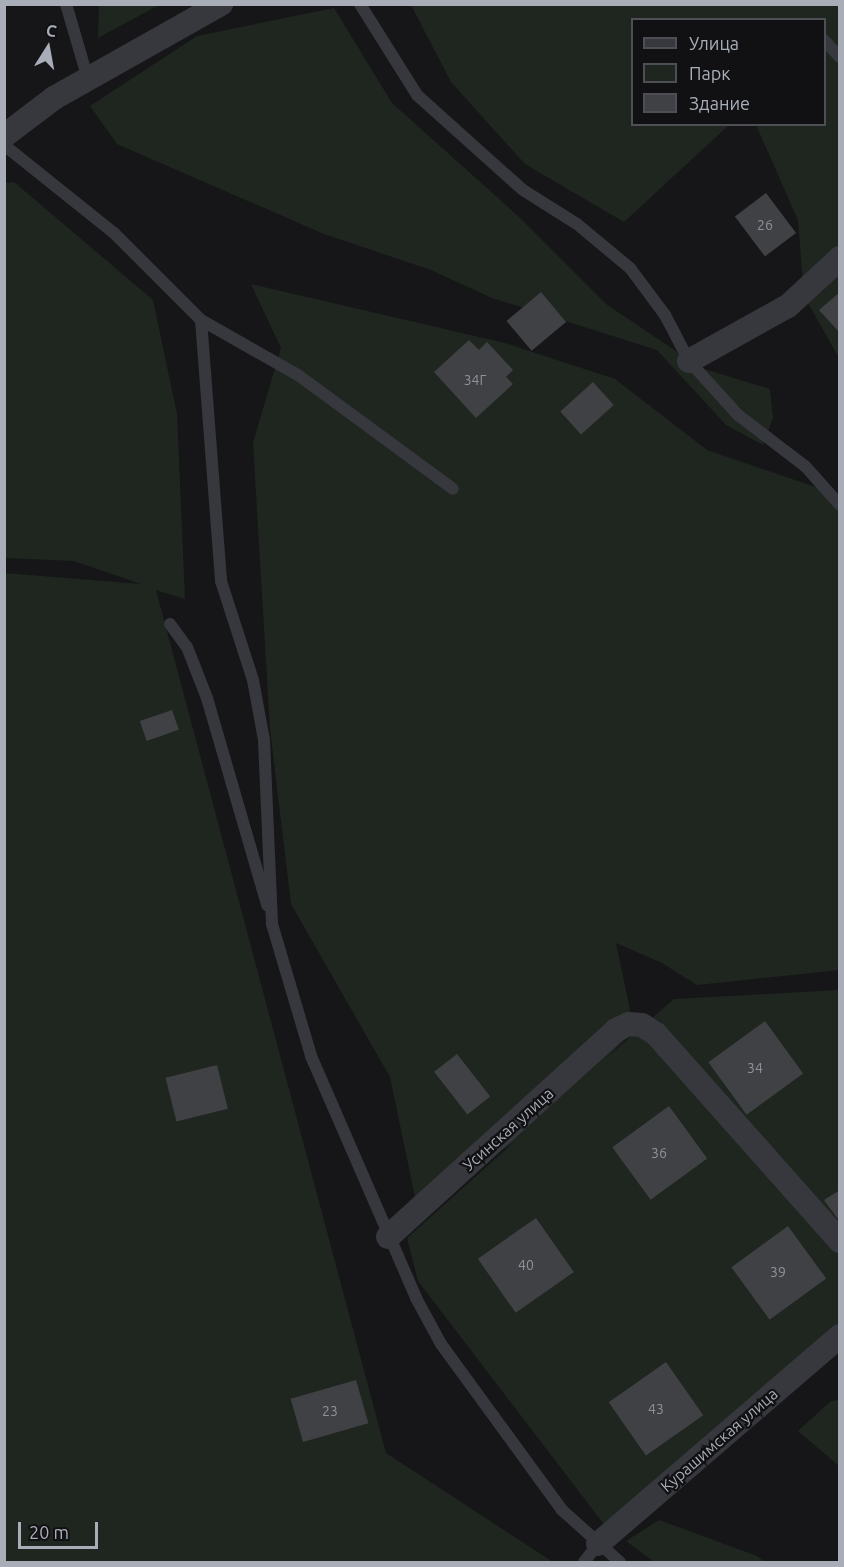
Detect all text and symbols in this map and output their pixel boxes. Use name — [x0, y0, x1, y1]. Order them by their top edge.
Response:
north arrow — [18, 18, 78, 78]
legend — [631, 18, 826, 126]
text: С — [45, 21, 58, 40]
text: Улица — [689, 33, 739, 53]
text: Парк — [689, 63, 730, 83]
text: Здание — [689, 93, 750, 113]
house number: 26 — [757, 217, 773, 233]
house number: 34Г — [464, 372, 486, 388]
house number: 34 — [747, 1060, 763, 1076]
street label: Усинская улица — [459, 1083, 557, 1175]
house number: 36 — [651, 1145, 667, 1161]
house number: 40 — [518, 1257, 534, 1273]
house number: 39 — [770, 1264, 786, 1280]
street label: Курашимская улица — [657, 1384, 781, 1496]
house number: 43 — [648, 1401, 664, 1417]
house number: 23 — [322, 1403, 338, 1419]
scale bar — [21, 1510, 100, 1548]
text: 20 m — [29, 1522, 69, 1542]

